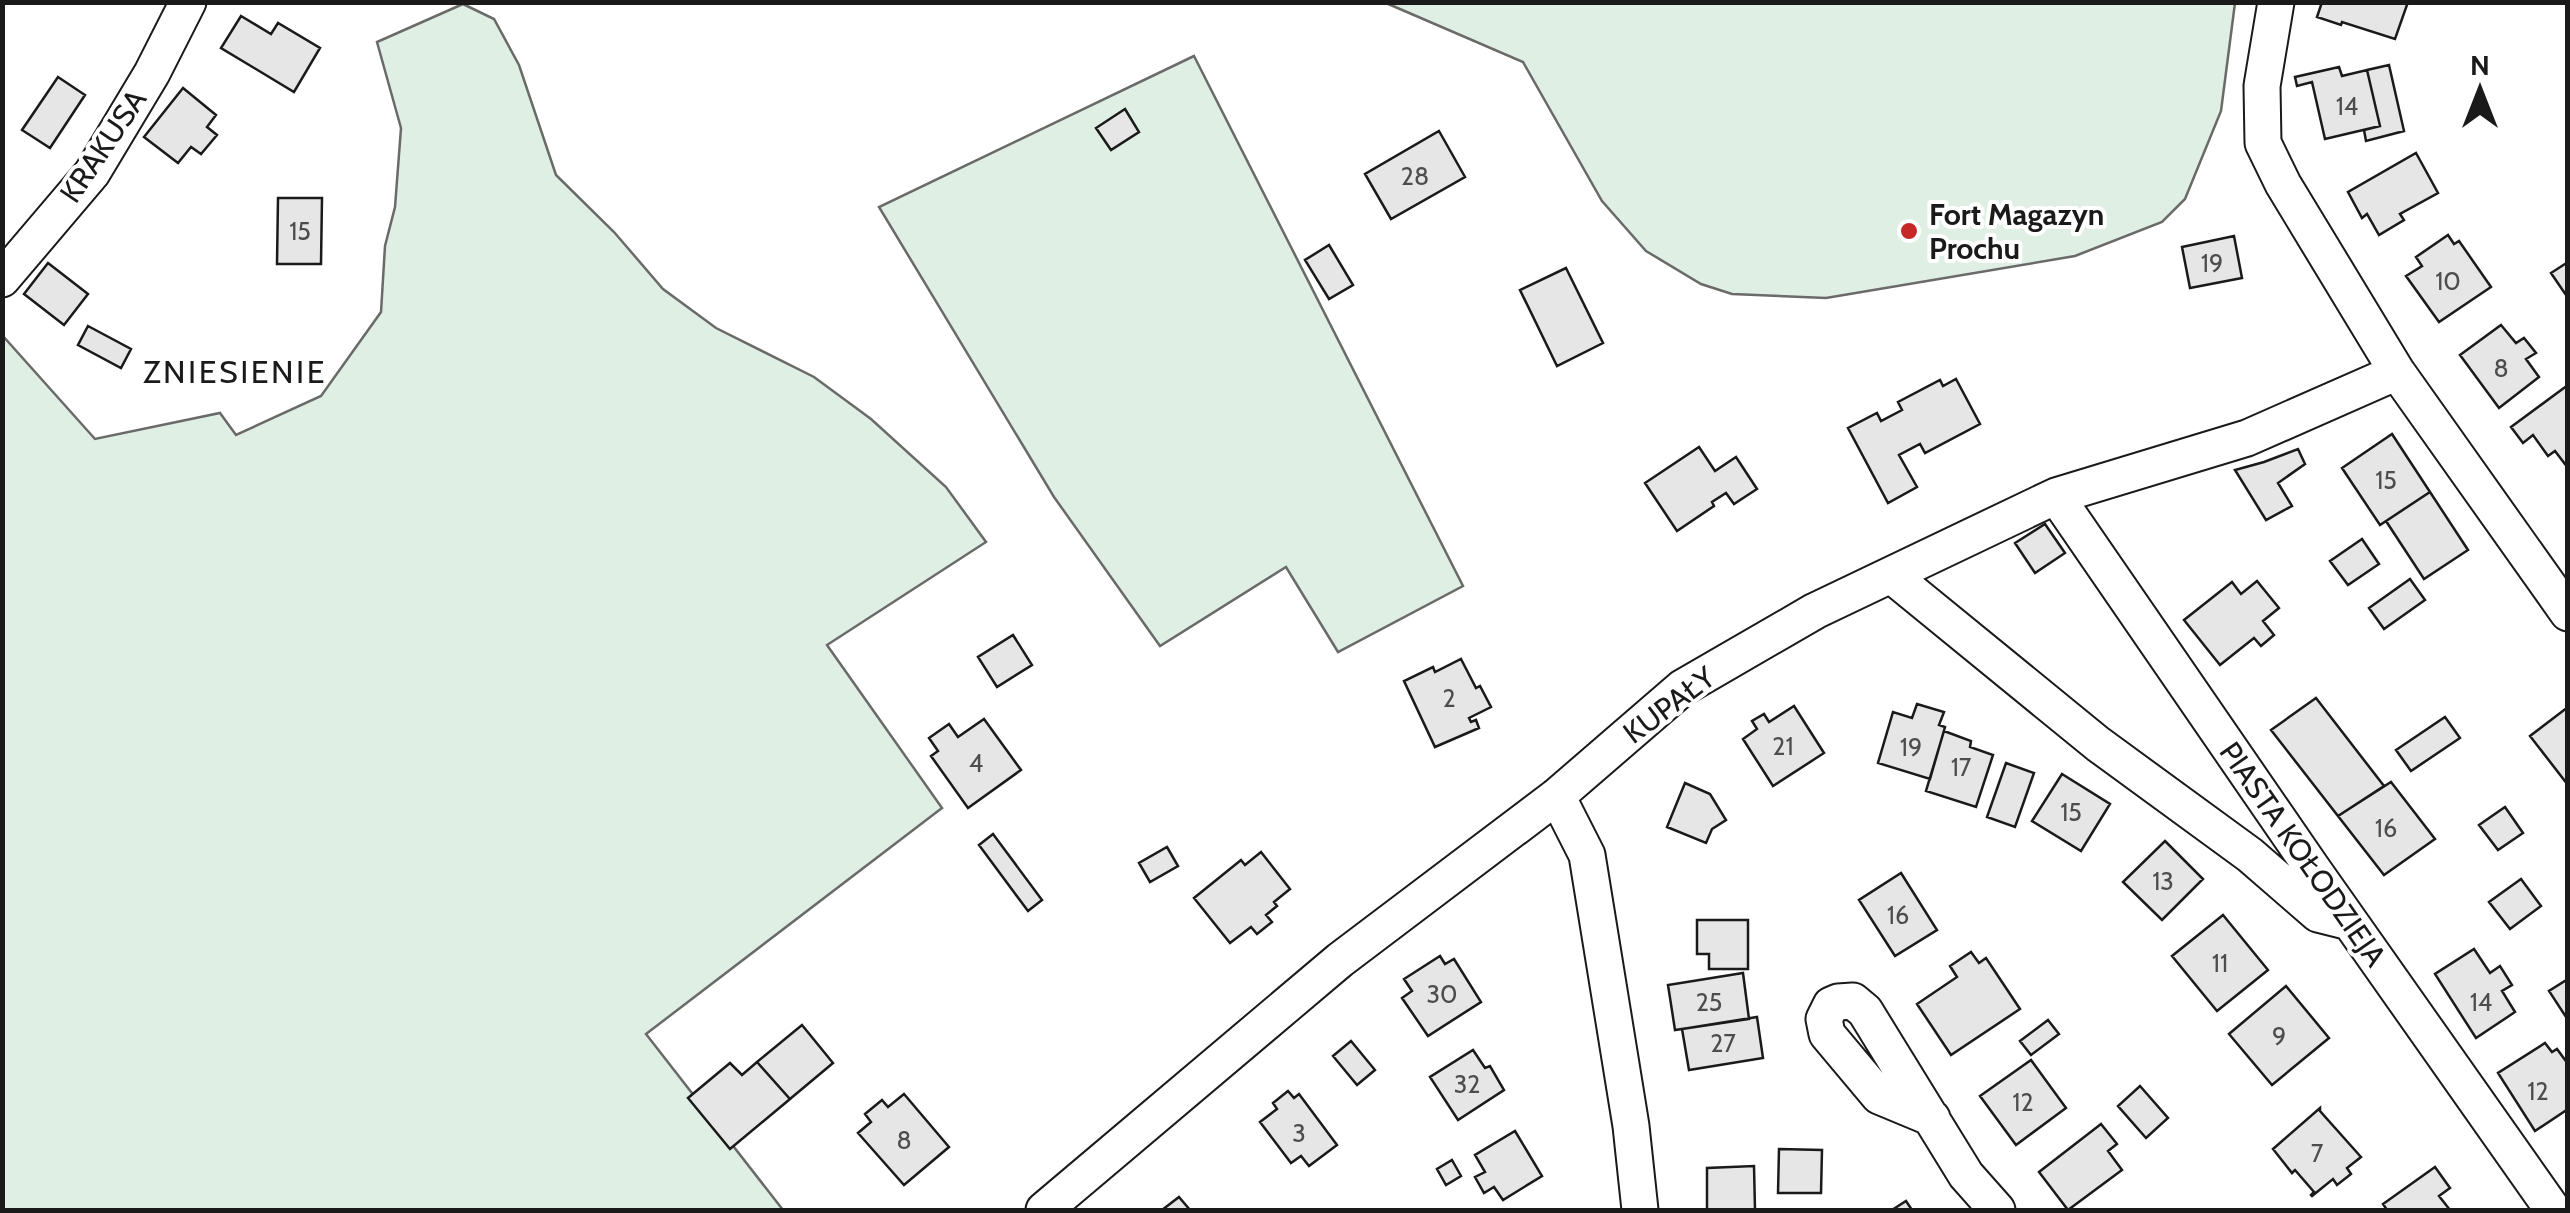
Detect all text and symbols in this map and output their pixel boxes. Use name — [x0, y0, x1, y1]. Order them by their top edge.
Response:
north arrow — [2430, 40, 2530, 140]
text: N — [2470, 48, 2490, 82]
street label: KRAKUSA — [52, 82, 154, 210]
house number: 14 — [2336, 91, 2358, 121]
house number: 28 — [1401, 161, 1429, 191]
place label: Fort Magazyn Prochu — [1929, 196, 2104, 267]
house number: 15 — [289, 216, 311, 246]
marker: Fort Magazyn Prochu — [1898, 220, 1920, 242]
house number: 19 — [2201, 248, 2223, 278]
house number: 10 — [2435, 266, 2461, 296]
district label: ZNIESIENIE — [143, 352, 327, 391]
house number: 8 — [2493, 353, 2509, 383]
house number: 15 — [2375, 465, 2397, 495]
street label: KUPAŁY — [1616, 658, 1723, 751]
house number: 2 — [1442, 683, 1456, 713]
house number: 21 — [1772, 731, 1794, 761]
house number: 19 — [1900, 732, 1922, 762]
street label: PIASTA KOŁODZIEJA — [2212, 735, 2395, 974]
house number: 4 — [969, 748, 983, 778]
house number: 17 — [1951, 752, 1972, 782]
house number: 15 — [2060, 797, 2082, 827]
house number: 16 — [2375, 813, 2397, 843]
house number: 13 — [2152, 866, 2174, 896]
house number: 16 — [1887, 900, 1909, 930]
house number: 11 — [2212, 948, 2228, 978]
house number: 30 — [1427, 979, 1457, 1009]
house number: 25 — [1696, 987, 1722, 1017]
house number: 14 — [2470, 987, 2492, 1017]
house number: 9 — [2272, 1021, 2286, 1051]
house number: 27 — [1710, 1028, 1736, 1058]
house number: 32 — [1454, 1069, 1480, 1099]
house number: 12 — [2527, 1076, 2549, 1106]
house number: 12 — [2012, 1087, 2034, 1117]
house number: 3 — [1292, 1118, 1306, 1148]
house number: 8 — [896, 1125, 912, 1155]
house number: 7 — [2311, 1138, 2324, 1168]

